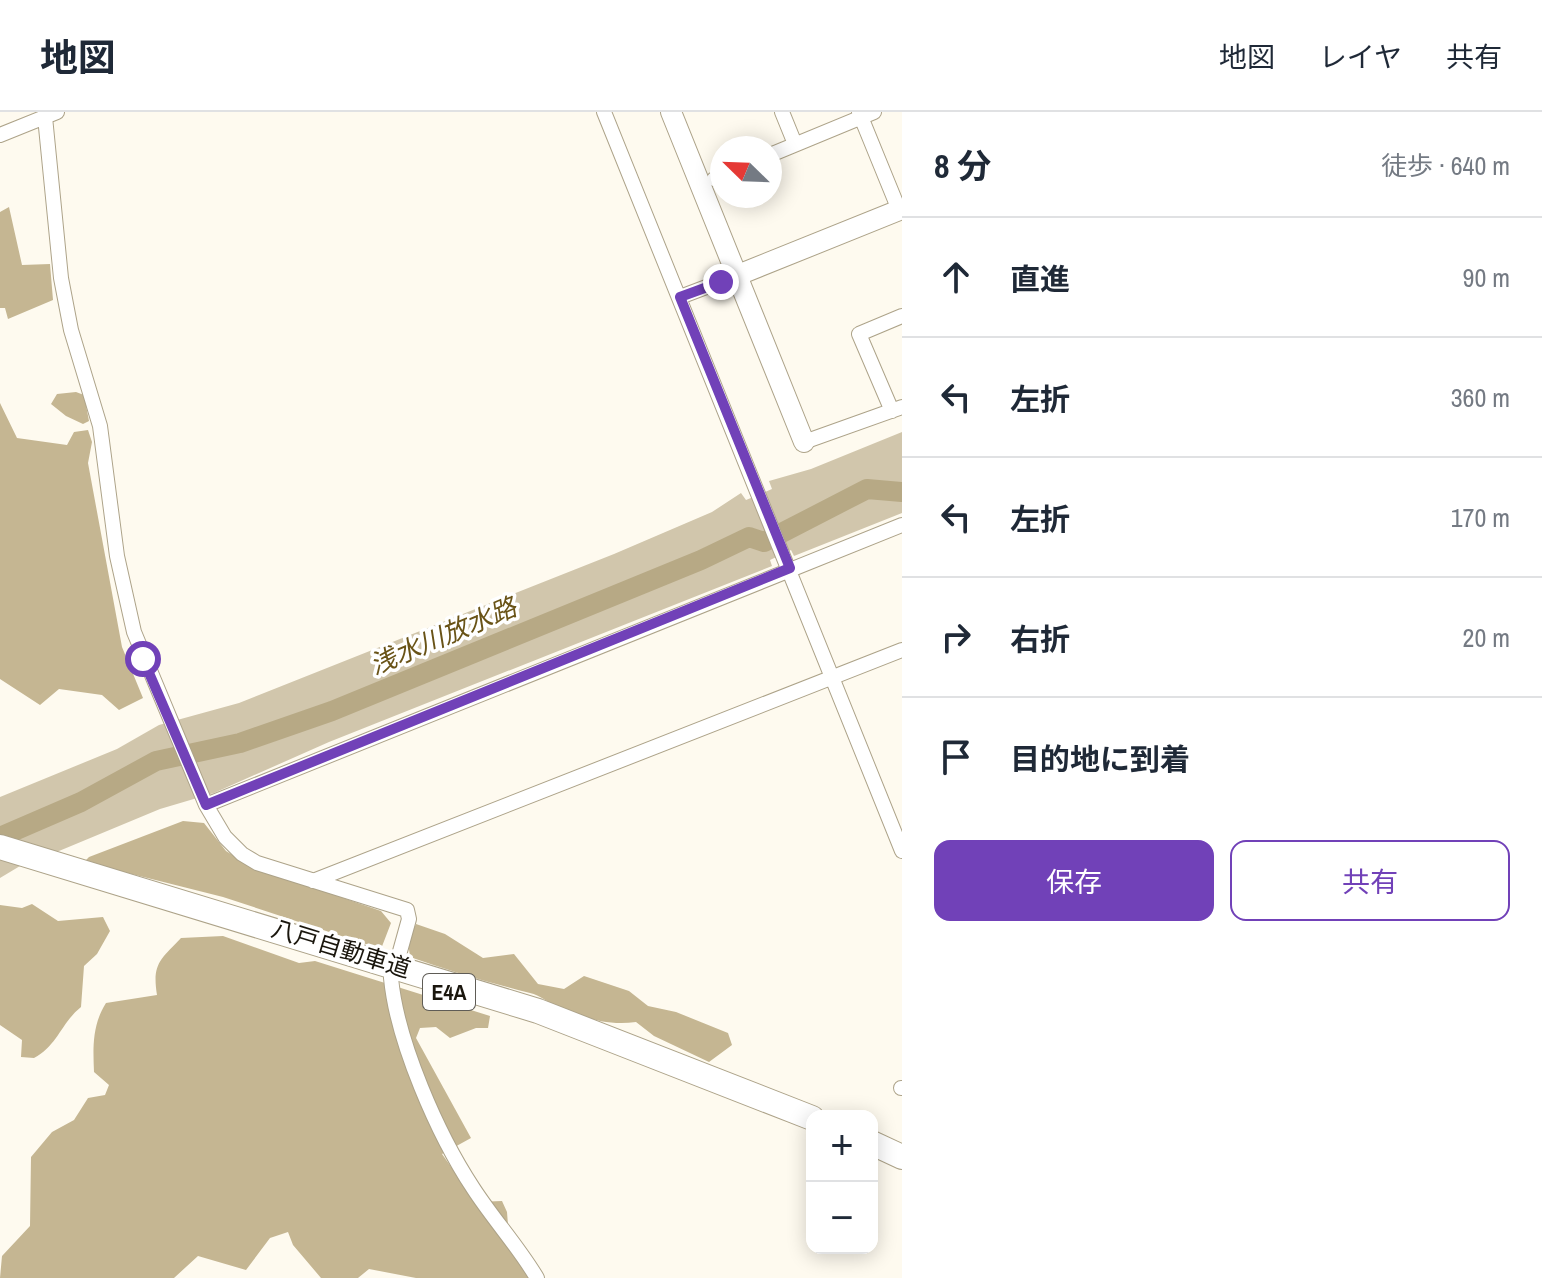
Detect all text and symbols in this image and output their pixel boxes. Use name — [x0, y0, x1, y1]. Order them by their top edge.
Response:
text: 地図 — [40, 32, 116, 83]
text: 地図 — [1219, 38, 1275, 76]
text: レイヤ — [1319, 38, 1402, 76]
text: 共有 — [1446, 38, 1502, 76]
north arrow — [710, 136, 782, 208]
text: 8 分 — [934, 143, 991, 189]
text: 徒歩 · 640 m — [1381, 148, 1510, 183]
icon: ahead — [934, 255, 978, 299]
text: 直進 — [1010, 259, 1070, 299]
text: 90 m — [1463, 260, 1510, 295]
route end — [703, 264, 739, 300]
icon: left — [934, 375, 978, 419]
text: 左折 — [1010, 379, 1070, 419]
text: 360 m — [1451, 380, 1510, 415]
icon: left — [934, 495, 978, 539]
text: 左折 — [1010, 499, 1070, 539]
text: 170 m — [1451, 500, 1510, 535]
water label: 浅水川放水路 — [364, 588, 523, 682]
icon: right — [934, 615, 978, 659]
text: 右折 — [1010, 619, 1070, 659]
text: 20 m — [1463, 620, 1510, 655]
route start — [125, 641, 161, 677]
icon: arrive — [934, 735, 978, 779]
text: 目的地に到着 — [1010, 739, 1190, 779]
button: 保存 — [934, 840, 1214, 921]
button: 共有 — [1230, 840, 1510, 921]
street label: 八戸自動車道 — [268, 912, 415, 984]
road number: E4A — [423, 974, 475, 1010]
map controls — [806, 1110, 878, 1254]
button: + — [806, 1110, 878, 1182]
button: − — [806, 1182, 878, 1254]

